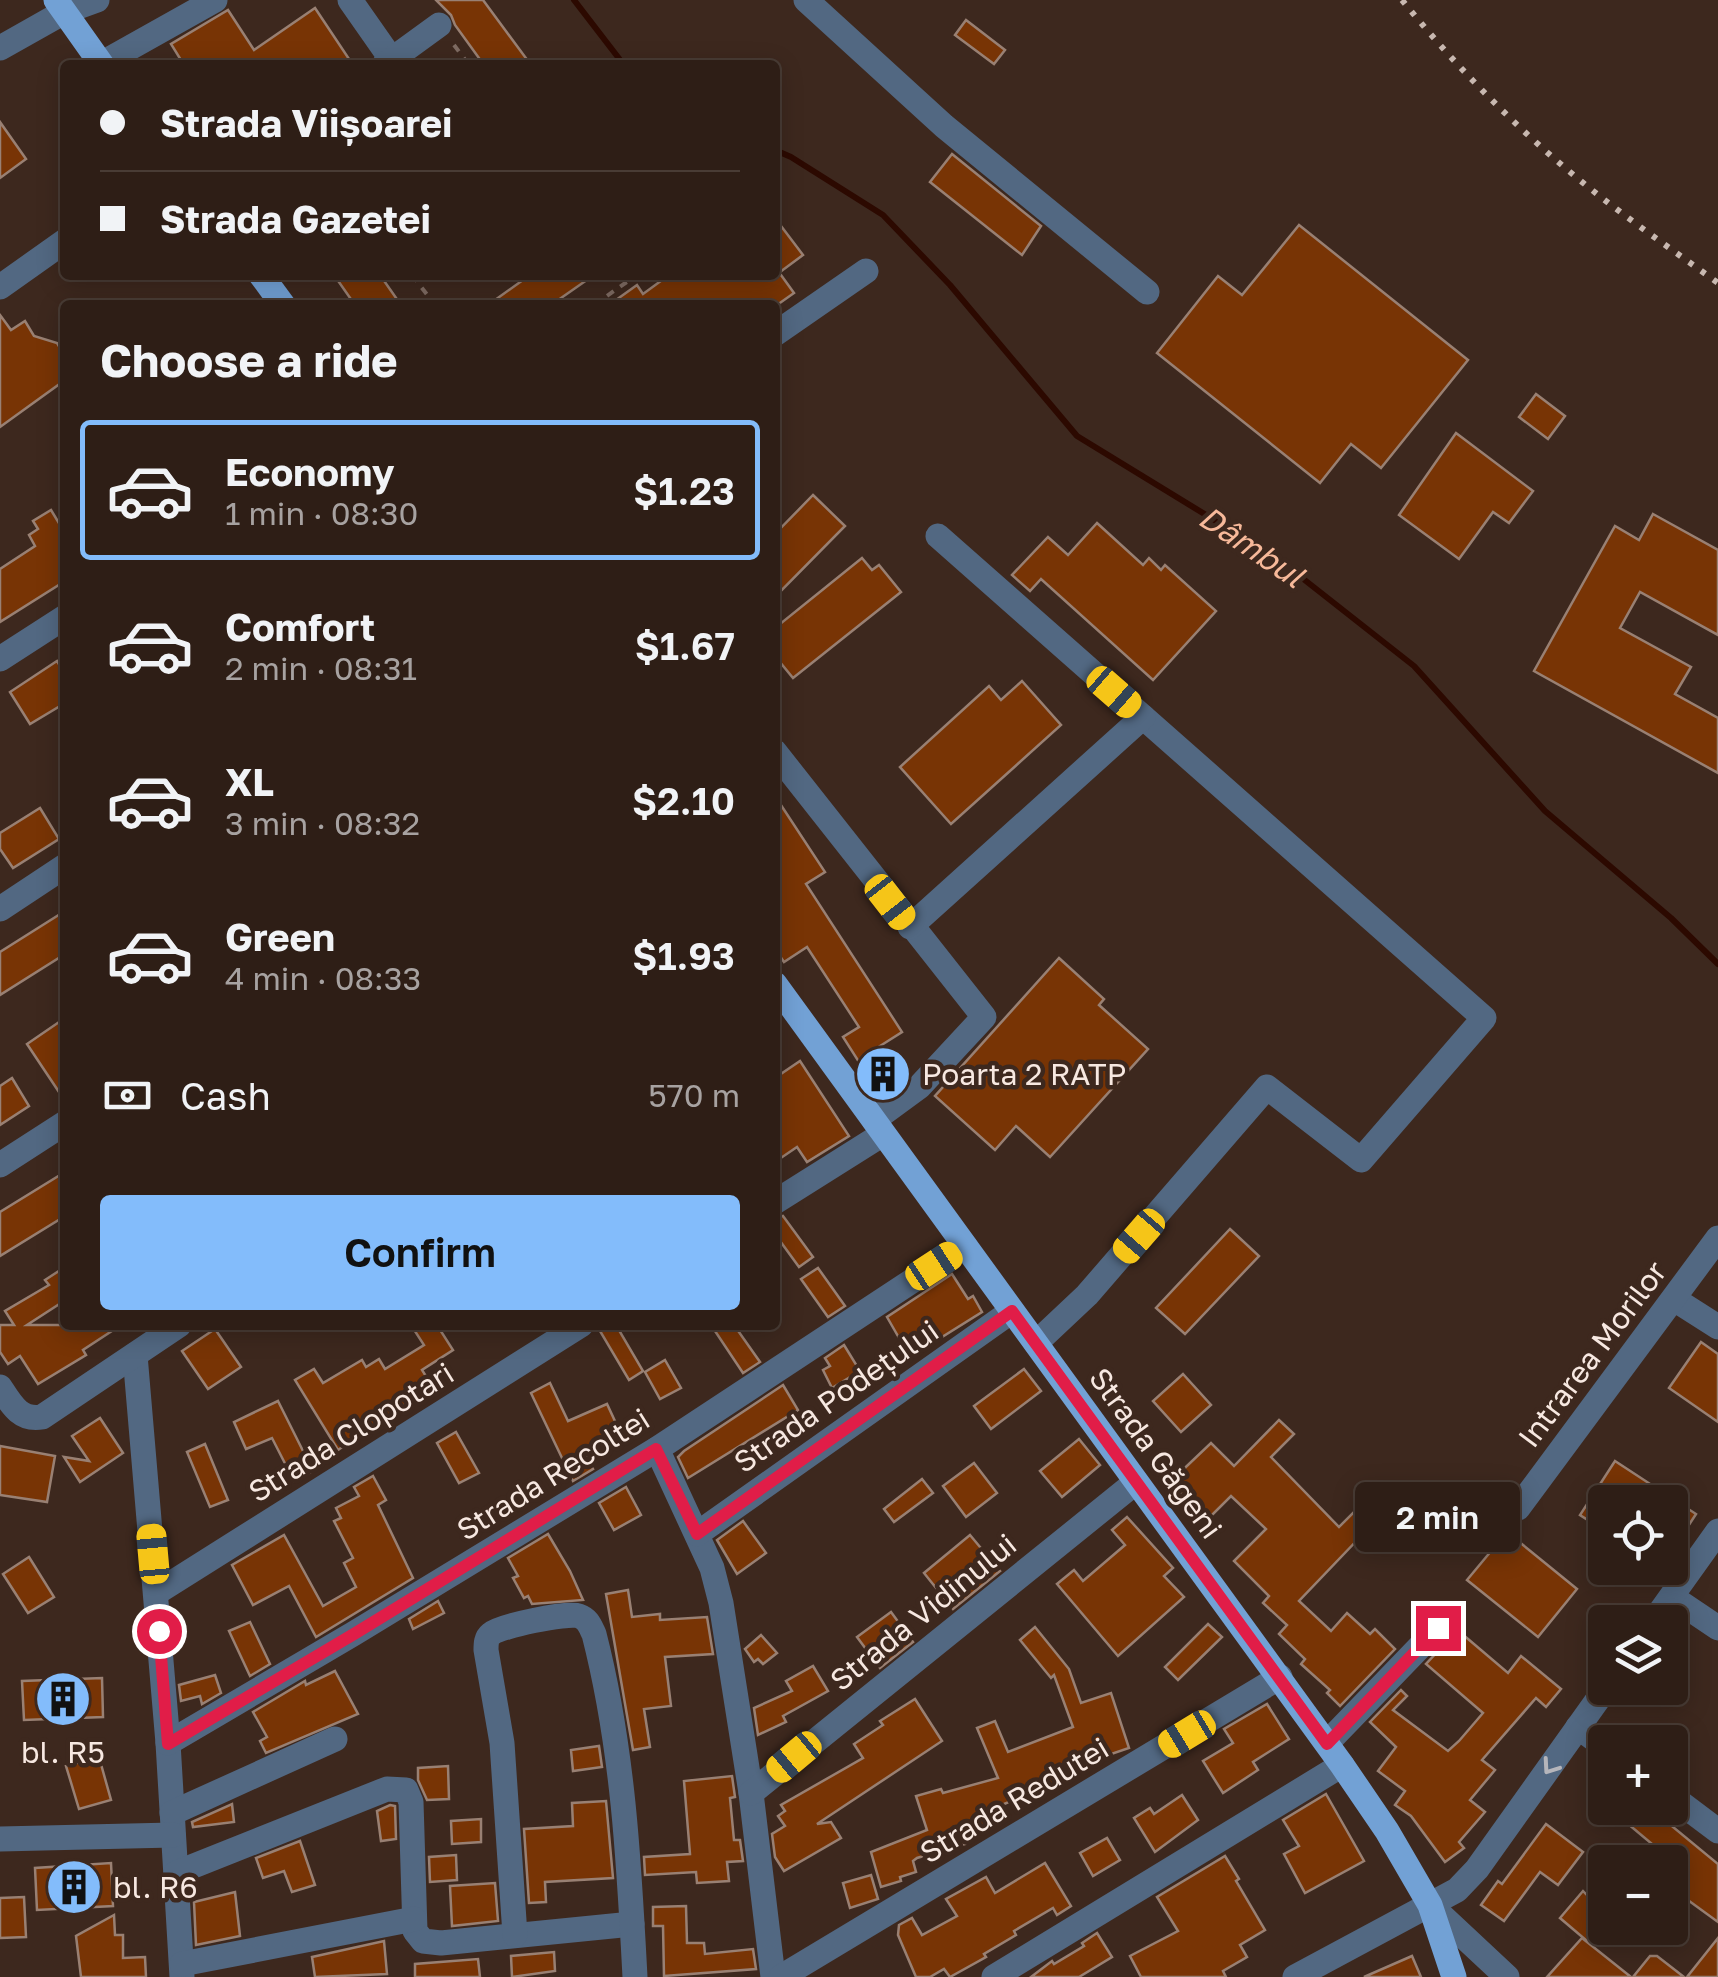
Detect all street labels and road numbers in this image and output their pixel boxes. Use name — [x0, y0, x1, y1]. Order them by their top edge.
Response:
street label: Intrarea Morilor — [1510, 1254, 1674, 1454]
street label: Strada Podețului — [727, 1312, 945, 1480]
street label: Strada Clopotari — [242, 1355, 460, 1509]
street label: Strada Găgeni — [1082, 1361, 1230, 1545]
street label: Strada Recoltei — [450, 1400, 656, 1548]
street label: Strada Vidinului — [823, 1526, 1023, 1698]
street label: Strada Redutei — [913, 1730, 1115, 1870]

